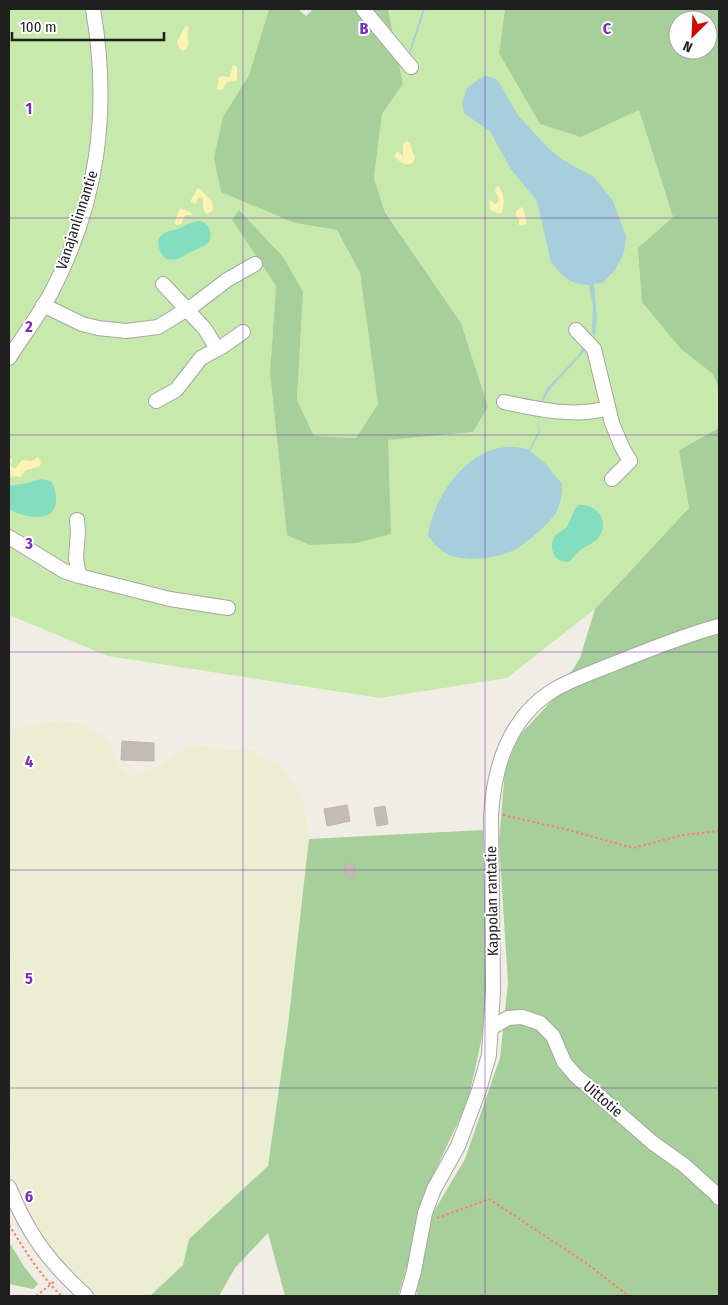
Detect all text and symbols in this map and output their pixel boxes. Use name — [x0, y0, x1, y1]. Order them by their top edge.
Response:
scale bar — [12, 10, 165, 42]
north arrow — [668, 10, 718, 60]
text: 100 m — [20, 18, 57, 36]
text: B — [360, 19, 369, 38]
text: C — [603, 19, 612, 38]
text: N — [681, 37, 695, 56]
text: 1 — [26, 99, 32, 118]
street label: Vanajanlinnantie — [52, 168, 102, 272]
text: 2 — [24, 317, 33, 336]
text: 3 — [24, 534, 33, 553]
text: 4 — [25, 752, 33, 771]
street label: Kappolan rantatie — [482, 846, 502, 956]
text: 5 — [25, 969, 33, 988]
street label: Uittotie — [580, 1077, 626, 1121]
text: 6 — [25, 1187, 33, 1206]

